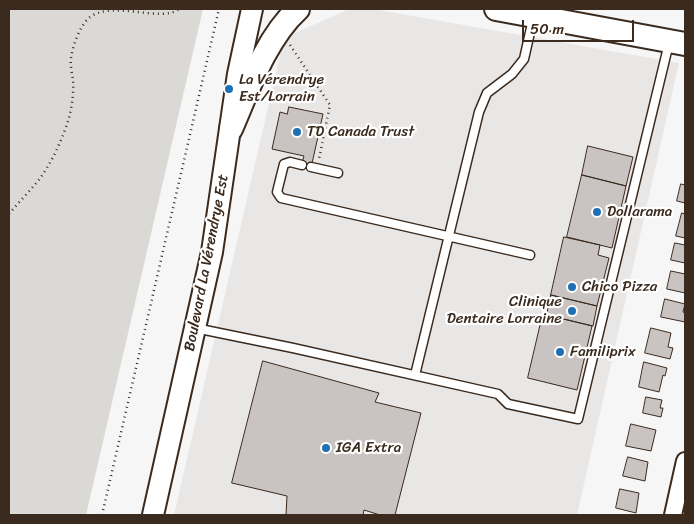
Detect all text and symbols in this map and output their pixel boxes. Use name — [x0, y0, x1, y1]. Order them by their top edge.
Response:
scale bar — [524, 10, 636, 42]
text: 50 m — [530, 16, 564, 42]
place label: La Vérendrye Est/Lorrain — [239, 71, 324, 106]
marker: La Vérendrye Est/Lorrain — [223, 83, 235, 95]
place label: TD Canada Trust — [307, 123, 414, 141]
marker: TD Canada Trust — [291, 126, 303, 138]
street label: Boulevard La Vérendrye Est — [181, 173, 233, 353]
place label: Dollarama — [607, 203, 672, 221]
marker: Dollarama — [591, 206, 603, 218]
place label: Chico Pizza — [582, 278, 657, 296]
marker: Chico Pizza — [566, 281, 578, 293]
place label: Clinique Dentaire Lorraine — [447, 293, 562, 328]
marker: Clinique Dentaire Lorraine — [566, 305, 578, 317]
place label: Familiprix — [570, 343, 636, 361]
marker: Familiprix — [554, 346, 566, 358]
place label: IGA Extra — [336, 439, 401, 457]
marker: IGA Extra — [320, 442, 332, 454]

